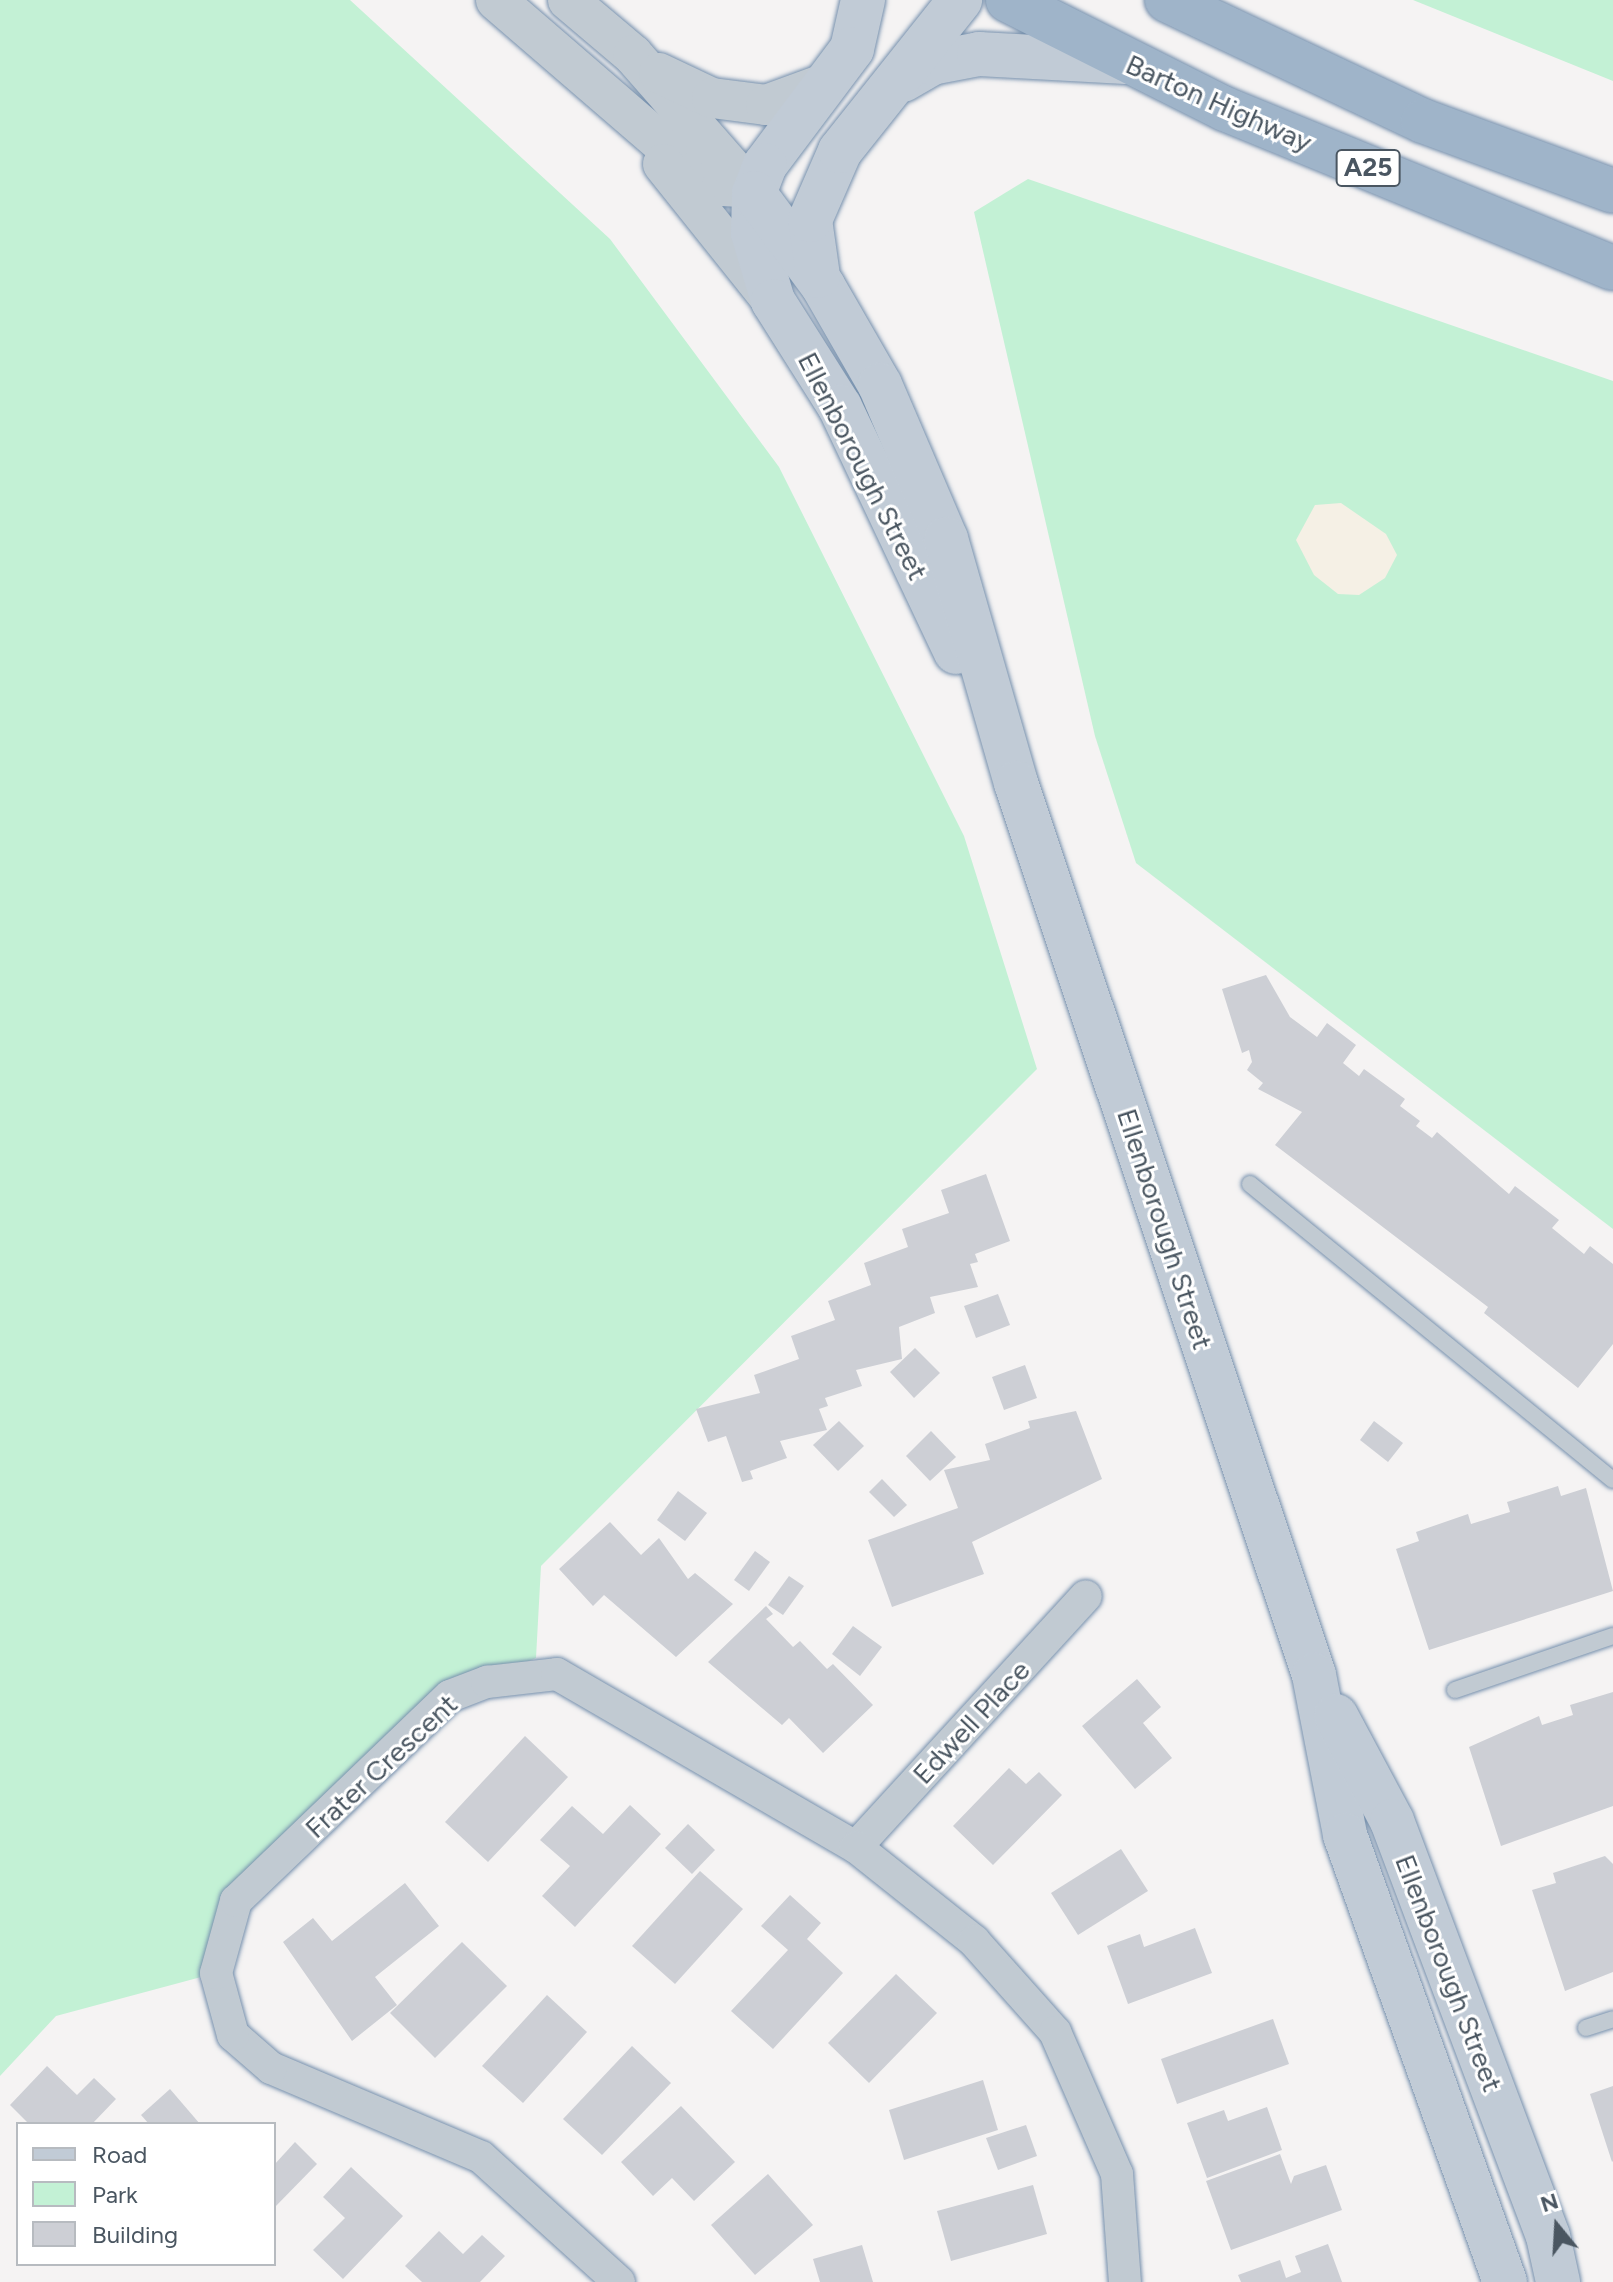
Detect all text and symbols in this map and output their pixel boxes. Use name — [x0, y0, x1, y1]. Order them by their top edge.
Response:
street label: Barton Highway — [1121, 47, 1317, 159]
road number: A25 — [1334, 146, 1402, 190]
street label: Ellenborough Street — [791, 346, 935, 586]
street label: Ellenborough Street — [1110, 1104, 1220, 1354]
street label: Edwell Place — [905, 1653, 1037, 1791]
street label: Frater Crescent — [298, 1687, 464, 1845]
street label: Ellenborough Street — [1388, 1850, 1510, 2096]
legend — [16, 2122, 276, 2266]
text: Road — [92, 2140, 147, 2169]
text: Park — [92, 2180, 138, 2209]
north arrow — [1517, 2186, 1597, 2266]
text: N — [1537, 2187, 1562, 2218]
text: Building — [92, 2220, 178, 2249]

